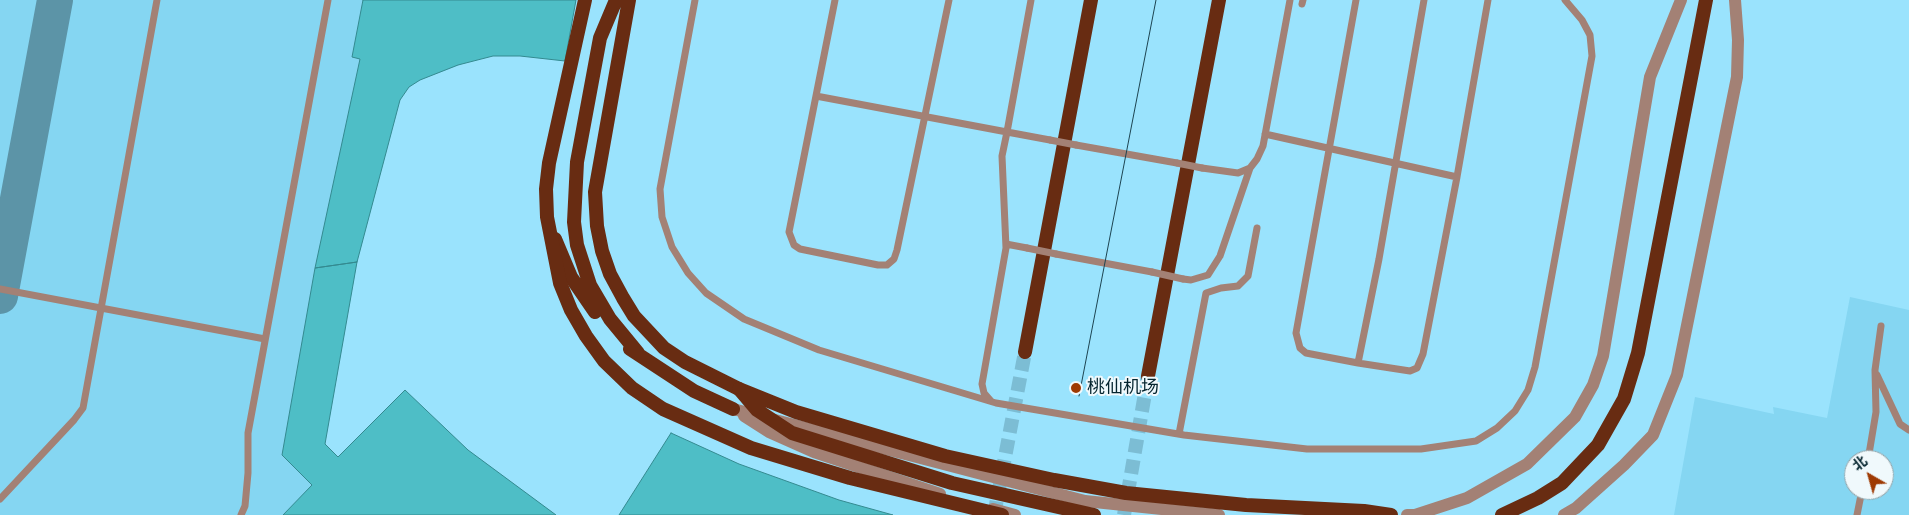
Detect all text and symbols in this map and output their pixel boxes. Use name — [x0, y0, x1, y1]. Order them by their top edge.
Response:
place label: 桃仙机场 — [1087, 377, 1159, 399]
marker: 桃仙机场 — [1069, 381, 1083, 395]
north arrow — [1844, 450, 1894, 500]
text: 北 — [1850, 453, 1870, 474]

